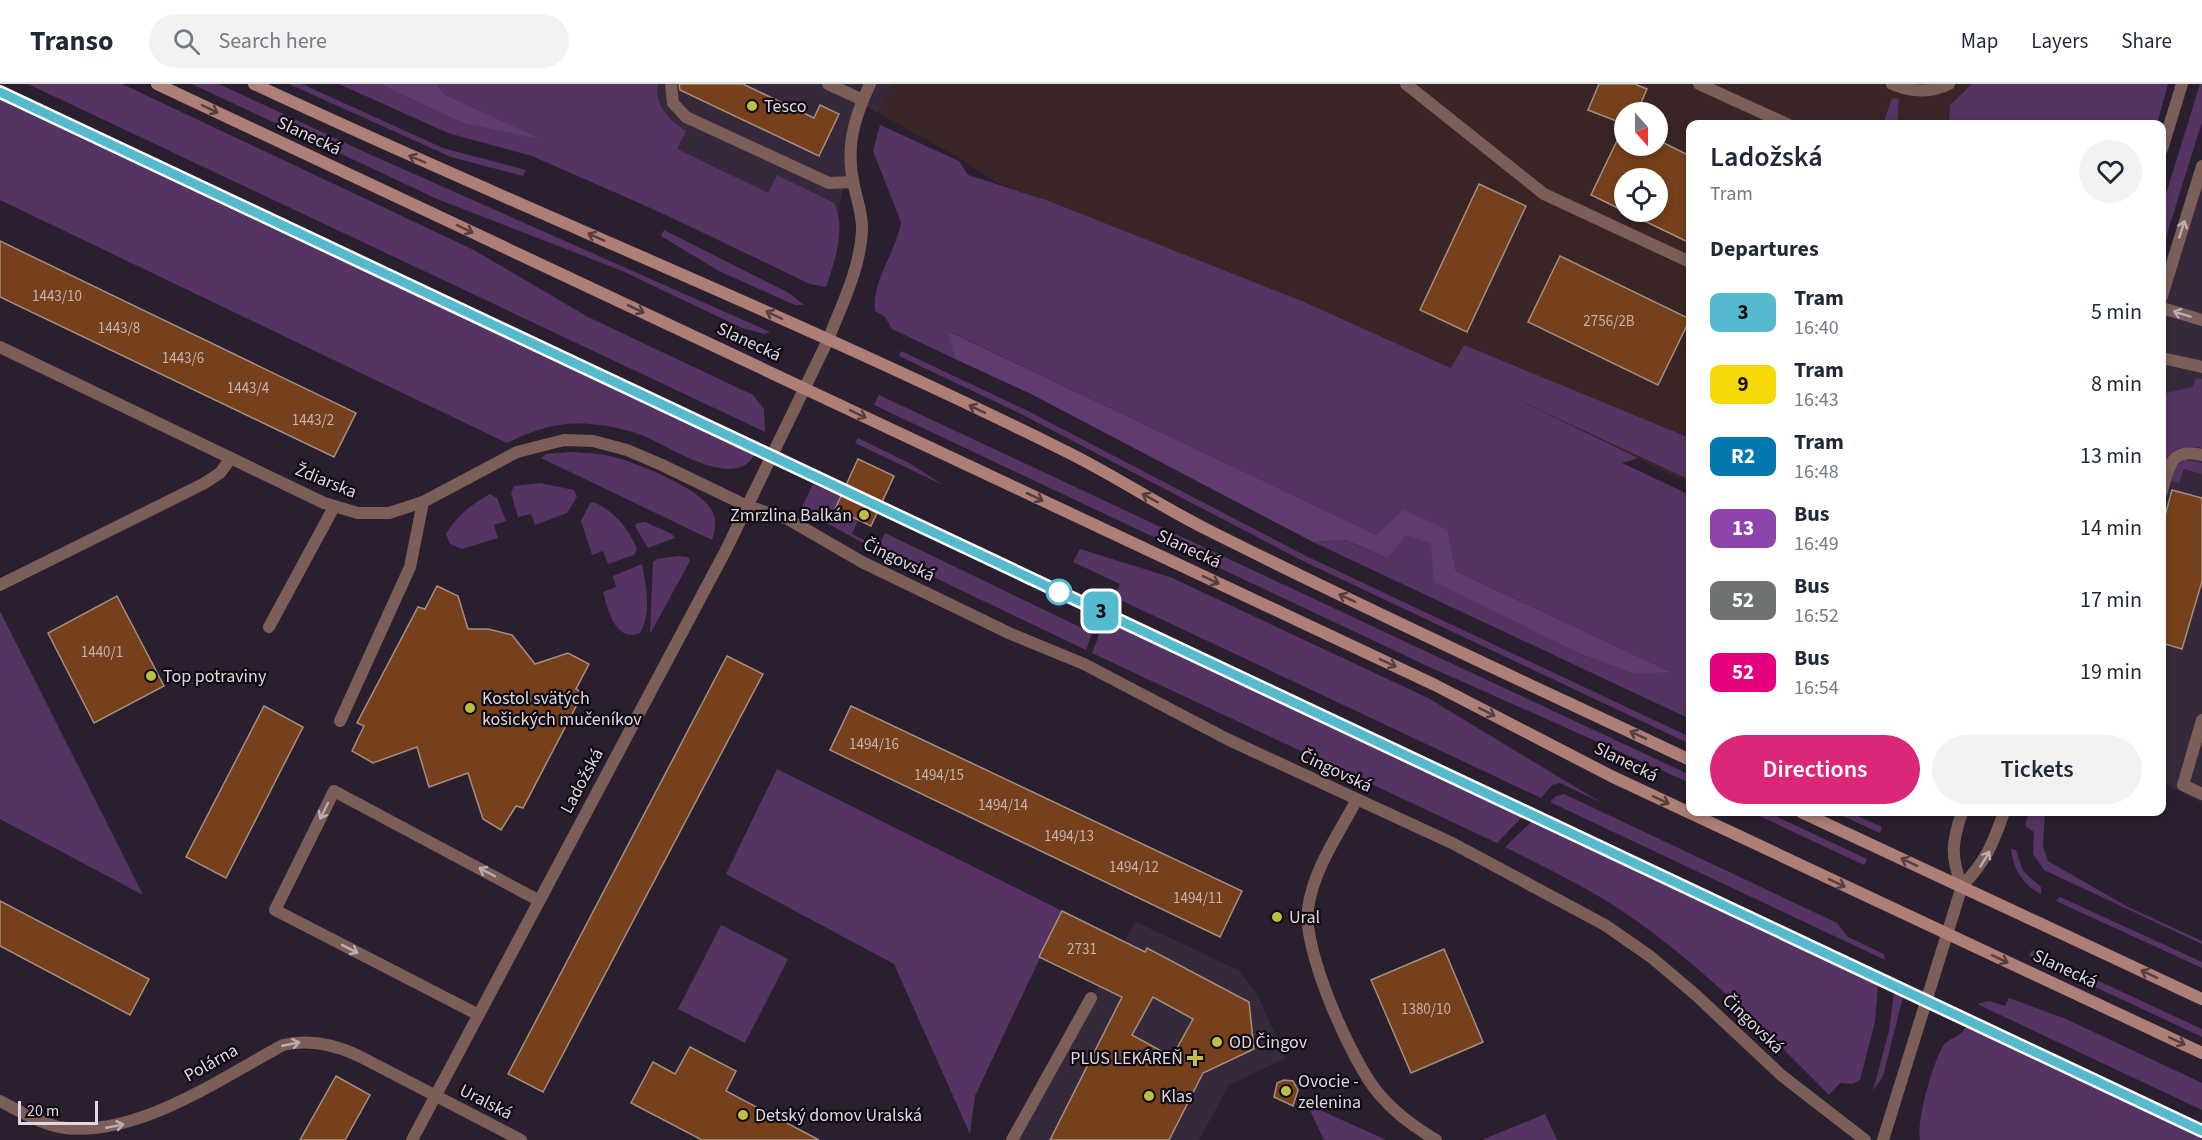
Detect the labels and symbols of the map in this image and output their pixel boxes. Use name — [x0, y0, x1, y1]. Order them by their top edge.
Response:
place label: Tesco — [764, 94, 807, 119]
marker: Tesco — [745, 99, 759, 113]
north arrow — [1614, 102, 1668, 156]
one-way arrow — [200, 103, 218, 115]
street label: Slanecká — [273, 110, 345, 162]
one-way arrow — [409, 153, 427, 164]
one-way arrow — [2177, 220, 2188, 239]
one-way arrow — [456, 223, 474, 235]
one-way arrow — [587, 231, 606, 242]
house number: 1443/10 — [32, 286, 82, 307]
one-way arrow — [626, 303, 644, 315]
one-way arrow — [2173, 308, 2192, 319]
one-way arrow — [766, 309, 784, 321]
house number: 2756/2B — [1583, 311, 1635, 332]
street label: Slanecká — [713, 316, 785, 368]
house number: 1443/8 — [98, 318, 140, 339]
house number: 1443/6 — [162, 348, 204, 369]
house number: 1443/4 — [227, 378, 270, 399]
one-way arrow — [968, 403, 986, 414]
one-way arrow — [849, 408, 867, 420]
house number: 1443/2 — [292, 410, 334, 431]
street label: Ždiarska — [291, 457, 361, 505]
one-way arrow — [1025, 491, 1043, 503]
one-way arrow — [1142, 492, 1159, 504]
place label: Zmrzlina Balkán — [730, 503, 852, 528]
marker: Zmrzlina Balkán — [857, 508, 871, 522]
street label: Slanecká — [1153, 523, 1225, 575]
street label: Čingovská — [859, 532, 939, 588]
one-way arrow — [1202, 574, 1220, 586]
unlabelled marker — [1046, 579, 1072, 605]
line badge: 3 — [1082, 592, 1120, 630]
one-way arrow — [1338, 592, 1356, 603]
house number: 1440/1 — [81, 642, 123, 663]
one-way arrow — [1378, 657, 1396, 669]
place label: Top potraviny — [163, 664, 267, 689]
marker: Top potraviny — [144, 669, 158, 683]
place label: Kostol svätých košických mučeníkov — [482, 686, 642, 732]
marker: Kostol svätých košických mučeníkov — [463, 701, 477, 715]
one-way arrow — [1477, 707, 1495, 718]
one-way arrow — [1629, 728, 1647, 740]
house number: 1494/16 — [849, 734, 899, 755]
street label: Slanecká — [1590, 736, 1662, 788]
street label: Čingovská — [1296, 743, 1376, 799]
street label: Ladožská — [554, 744, 610, 818]
house number: 1494/15 — [914, 765, 964, 786]
one-way arrow — [1651, 794, 1669, 806]
house number: 1494/14 — [978, 795, 1029, 816]
one-way arrow — [318, 801, 330, 819]
house number: 1494/13 — [1044, 826, 1094, 847]
one-way arrow — [1980, 851, 1992, 868]
one-way arrow — [1901, 856, 1919, 867]
house number: 1494/12 — [1109, 857, 1159, 878]
one-way arrow — [478, 866, 496, 877]
one-way arrow — [1828, 877, 1846, 889]
house number: 1494/11 — [1173, 888, 1223, 909]
place label: Ural — [1289, 905, 1320, 930]
marker: Ural — [1270, 910, 1284, 924]
house number: 2731 — [1067, 939, 1097, 960]
one-way arrow — [340, 943, 358, 955]
street label: Slanecká — [2029, 943, 2101, 995]
one-way arrow — [1991, 954, 2009, 965]
one-way arrow — [2140, 968, 2158, 980]
street label: Čingovská — [1717, 988, 1789, 1060]
house number: 1380/10 — [1401, 999, 1451, 1020]
place label: OD Čingov — [1229, 1030, 1308, 1055]
marker: OD Čingov — [1210, 1035, 1224, 1049]
one-way arrow — [2167, 1036, 2185, 1048]
street label: Polárna — [179, 1038, 243, 1088]
one-way arrow — [281, 1038, 300, 1049]
place label: PLUS LEKÁREŇ — [1070, 1046, 1183, 1071]
marker: PLUS LEKÁREŇ — [1188, 1051, 1202, 1065]
place label: Ovocie - zelenina — [1298, 1069, 1361, 1115]
street label: Uralská — [455, 1078, 517, 1126]
place label: Klas — [1161, 1084, 1193, 1109]
marker: Ovocie - zelenina — [1279, 1084, 1293, 1098]
marker: Klas — [1142, 1089, 1156, 1103]
scale bar — [18, 1098, 98, 1126]
place label: Detský domov Uralská — [755, 1103, 922, 1128]
marker: Detský domov Uralská — [736, 1108, 750, 1122]
one-way arrow — [105, 1120, 125, 1131]

